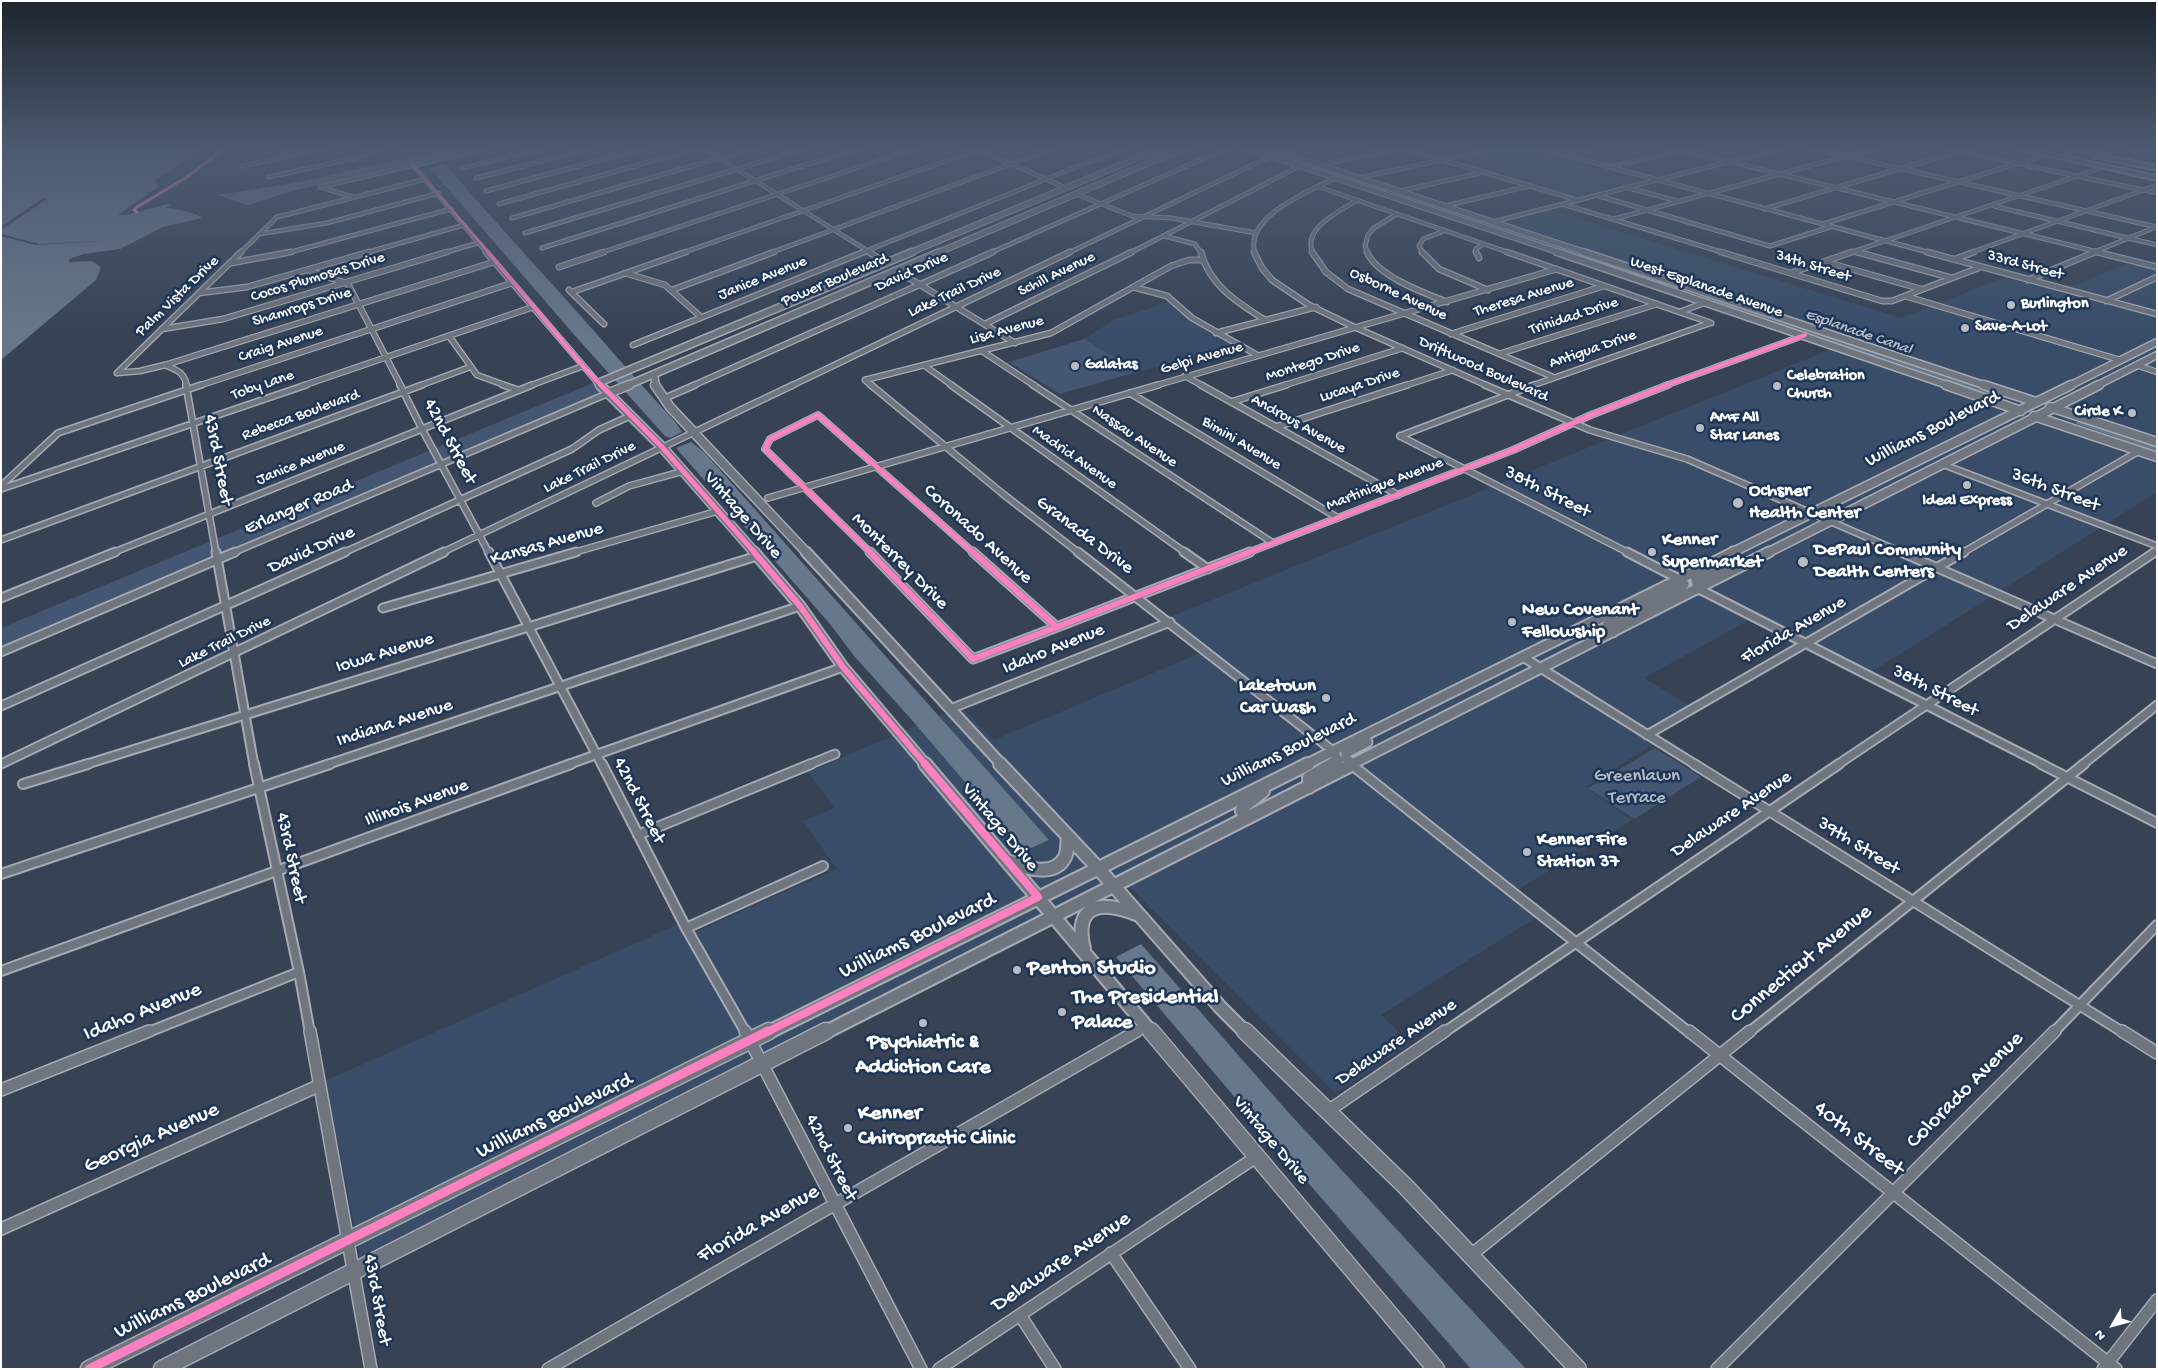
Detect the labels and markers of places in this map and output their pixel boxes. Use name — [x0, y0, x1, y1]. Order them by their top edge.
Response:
place label: Burlington — [2021, 295, 2088, 315]
marker: Burlington — [2005, 299, 2017, 311]
place label: Save-A-Lot — [1975, 318, 2047, 338]
marker: Save-A-Lot — [1959, 322, 1971, 334]
place label: Galatas — [1085, 356, 1138, 376]
marker: Galatas — [1069, 360, 1081, 372]
place label: Celebration Church — [1787, 367, 1865, 405]
marker: Celebration Church — [1771, 380, 1783, 392]
place label: Circle K — [2074, 403, 2122, 423]
marker: Circle K — [2126, 407, 2138, 419]
place label: AMF All Star Lanes — [1710, 409, 1779, 447]
marker: AMF All Star Lanes — [1694, 422, 1706, 434]
marker: Ideal Express — [1961, 479, 1973, 491]
place label: Ochsner Health Center — [1749, 481, 1860, 525]
place label: Ideal Express — [1922, 492, 2012, 512]
marker: Ochsner Health Center — [1731, 496, 1745, 510]
place label: Kenner Supermarket — [1662, 530, 1762, 574]
place label: DePaul Community Dealth Centers — [1814, 540, 1961, 584]
marker: Kenner Supermarket — [1646, 546, 1658, 558]
marker: DePaul Community Dealth Centers — [1796, 555, 1810, 569]
place label: New Covenant Fellowship — [1522, 600, 1638, 644]
marker: New Covenant Fellowship — [1506, 616, 1518, 628]
place label: Laketown Car Wash — [1239, 676, 1316, 720]
marker: Laketown Car Wash — [1320, 692, 1332, 704]
place label: Kenner Fire Station 37 — [1537, 830, 1627, 874]
marker: Kenner Fire Station 37 — [1521, 846, 1533, 858]
place label: Penton Studio — [1027, 957, 1156, 983]
marker: Penton Studio — [1011, 964, 1023, 976]
place label: The Presidential Palace — [1072, 986, 1219, 1038]
marker: The Presidential Palace — [1056, 1006, 1068, 1018]
marker: Psychiatric & Addiction Care — [917, 1017, 929, 1029]
place label: Psychiatric & Addiction Care — [855, 1031, 991, 1082]
place label: Kenner Chiropractic Clinic — [858, 1102, 1015, 1154]
marker: Kenner Chiropractic Clinic — [842, 1122, 854, 1134]

